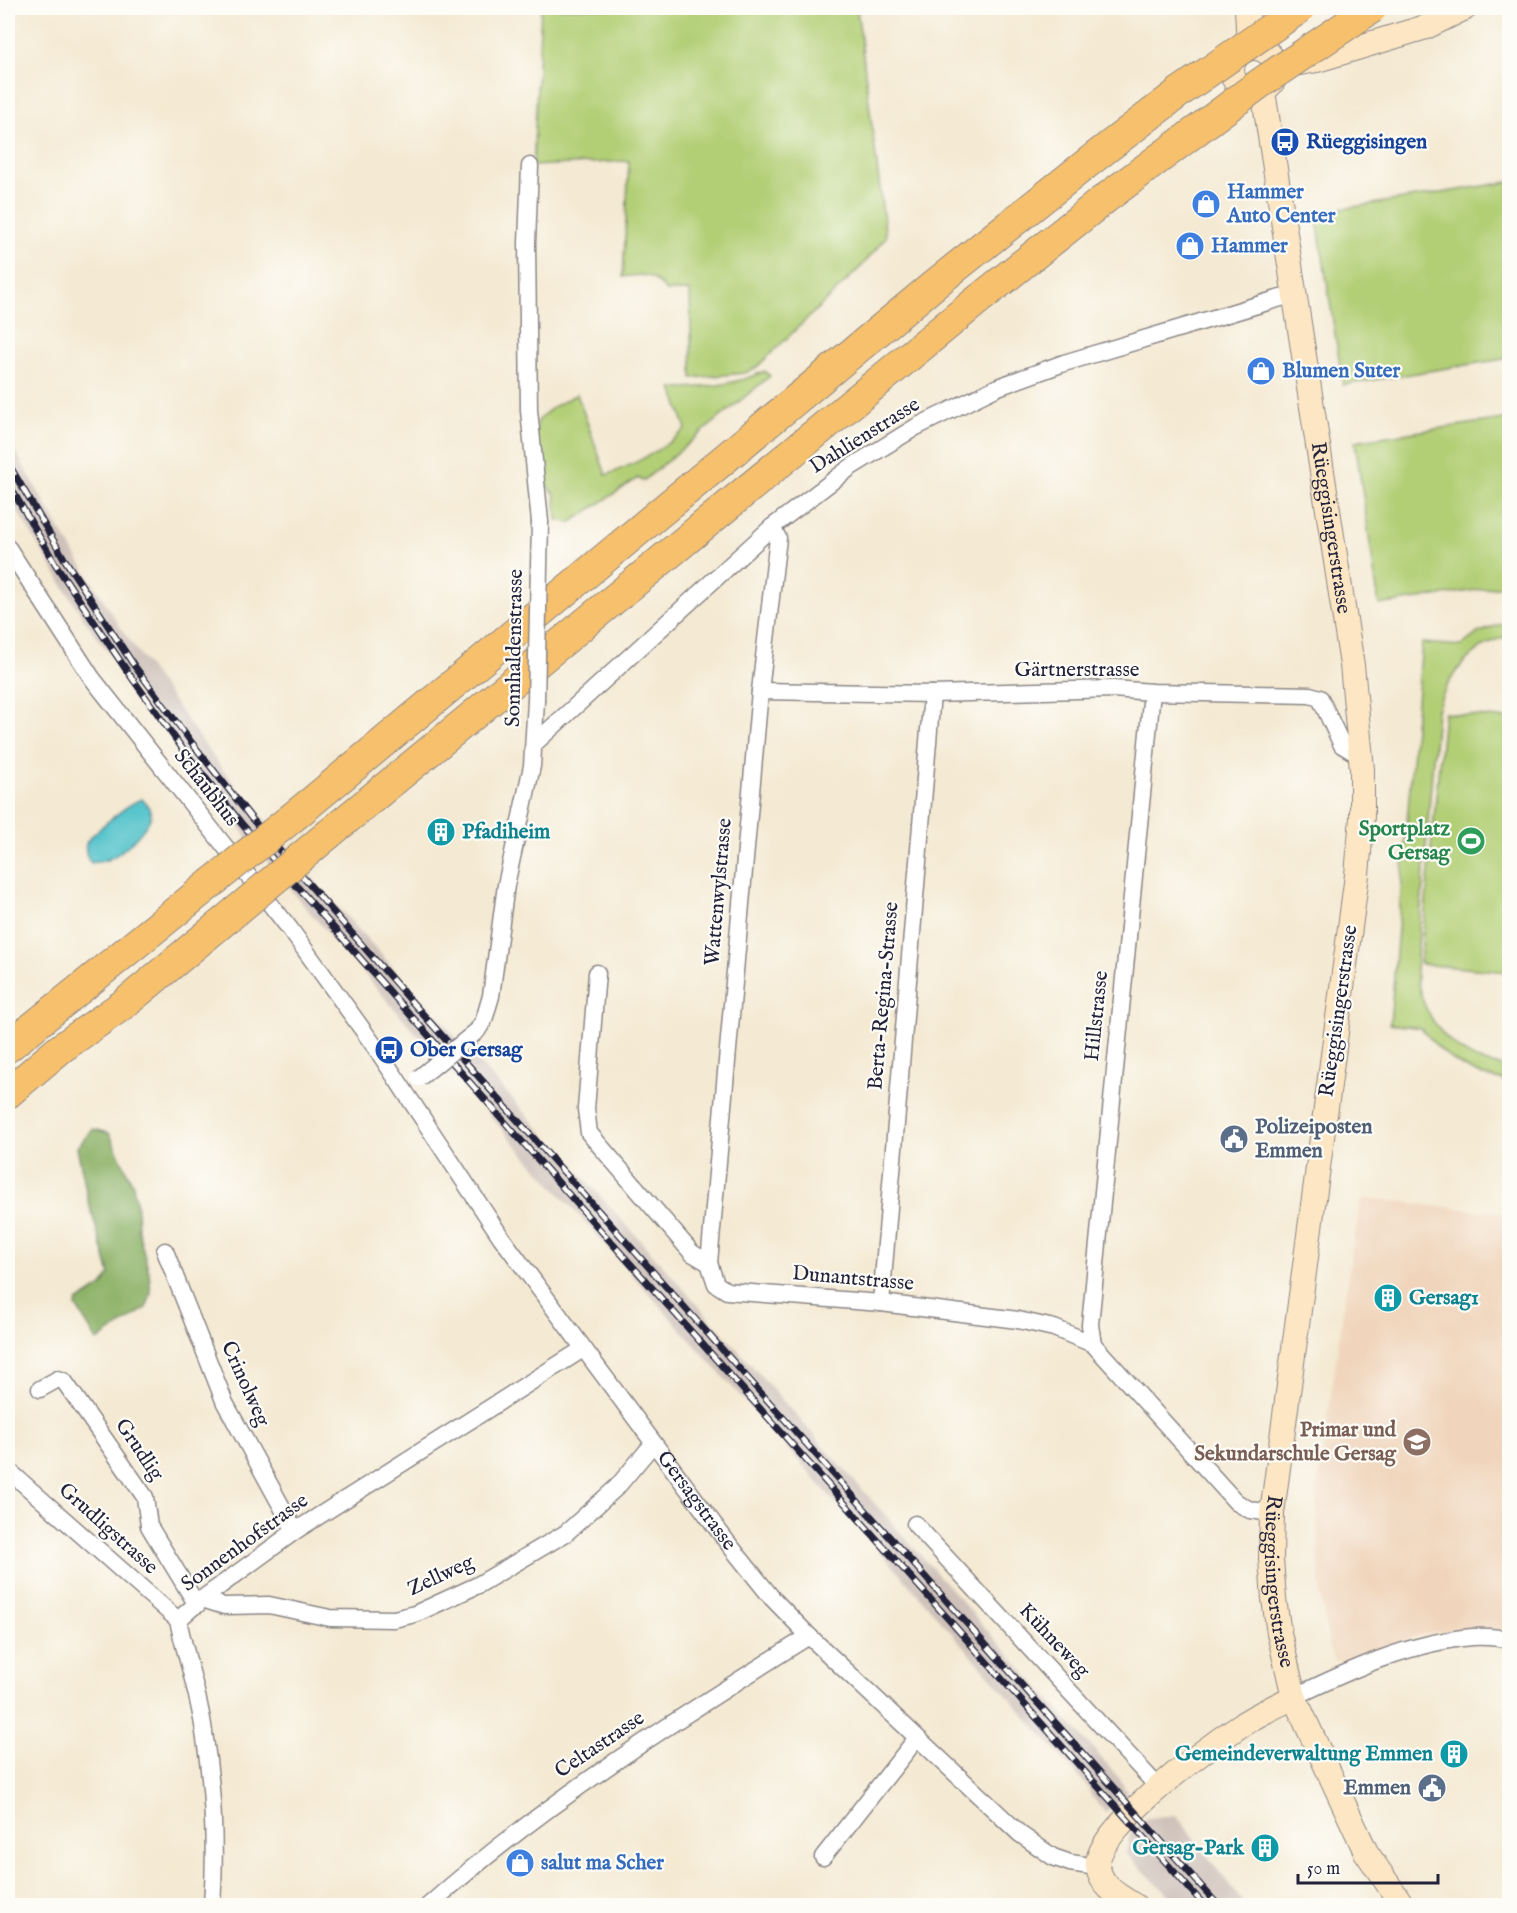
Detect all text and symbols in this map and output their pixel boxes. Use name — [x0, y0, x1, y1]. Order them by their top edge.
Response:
bus stop icon: Rüeggisingen — [1269, 126, 1301, 158]
place label: Rüeggisingen — [1306, 129, 1427, 156]
place label: Hammer Auto Center — [1226, 179, 1336, 230]
shop icon: Hammer Auto Center — [1190, 188, 1222, 220]
shop icon: Hammer — [1174, 230, 1206, 262]
place label: Hammer — [1211, 233, 1288, 260]
shop icon: Blumen Suter — [1245, 355, 1277, 387]
place label: Blumen Suter — [1282, 358, 1400, 385]
street label: Dahlienstrasse — [805, 391, 925, 481]
street label: Rüeggisingerstrasse — [1304, 440, 1357, 616]
street label: Sonnhaldenstrasse — [500, 568, 530, 727]
street label: Gärtnerstrasse — [1014, 657, 1140, 684]
street label: Schaubhus — [167, 744, 245, 832]
building icon: Pfadiheim — [425, 816, 457, 848]
place label: Sportplatz Gersag — [1359, 816, 1451, 867]
street label: Wattenwylstrasse — [699, 817, 739, 967]
place label: Pfadiheim — [462, 819, 551, 846]
sports icon: Sportplatz Gersag — [1455, 825, 1487, 857]
street label: Berta-Regina-Strasse — [862, 900, 906, 1091]
street label: Rüeggisingerstrasse — [1314, 923, 1364, 1099]
street label: Hillstrasse — [1079, 969, 1115, 1063]
bus stop icon: Ober Gersag — [373, 1034, 405, 1066]
place label: Ober Gersag — [410, 1037, 523, 1064]
place label: Polizeiposten Emmen — [1255, 1114, 1372, 1165]
public building icon: Polizeiposten Emmen — [1218, 1123, 1250, 1155]
street label: Dunantstrasse — [791, 1260, 915, 1298]
building icon: Gersag1 — [1372, 1282, 1404, 1314]
place label: Gersag1 — [1409, 1285, 1479, 1312]
street label: Crinolweg — [214, 1337, 276, 1431]
street label: Grudlig — [108, 1414, 170, 1487]
place label: Primar und Sekundarschule Gersag — [1194, 1417, 1397, 1468]
school or university icon: Primar und Sekundarschule Gersag — [1401, 1426, 1433, 1458]
street label: Gersagstrasse — [650, 1445, 742, 1556]
street label: Grudligstrasse — [53, 1477, 164, 1581]
street label: Sonnenhofstrasse — [176, 1488, 314, 1598]
street label: Rüeggisingerstrasse — [1257, 1493, 1300, 1671]
street label: Zellweg — [403, 1549, 479, 1603]
street label: Kühneweg — [1012, 1598, 1096, 1685]
street label: Celtastrasse — [550, 1705, 650, 1785]
building icon: Gemeindeverwaltung Emmen — [1438, 1738, 1470, 1770]
place label: Gemeindeverwaltung Emmen — [1175, 1741, 1433, 1768]
public building icon: Emmen — [1416, 1772, 1448, 1804]
place label: Emmen — [1343, 1775, 1411, 1802]
building icon: Gersag-Park — [1249, 1832, 1281, 1864]
place label: Gersag-Park — [1132, 1835, 1245, 1862]
shop icon: salut ma Scher — [504, 1847, 536, 1879]
scale bar — [1298, 1847, 1438, 1885]
place label: salut ma Scher — [541, 1850, 664, 1877]
text: 50 m — [1307, 1858, 1340, 1881]

